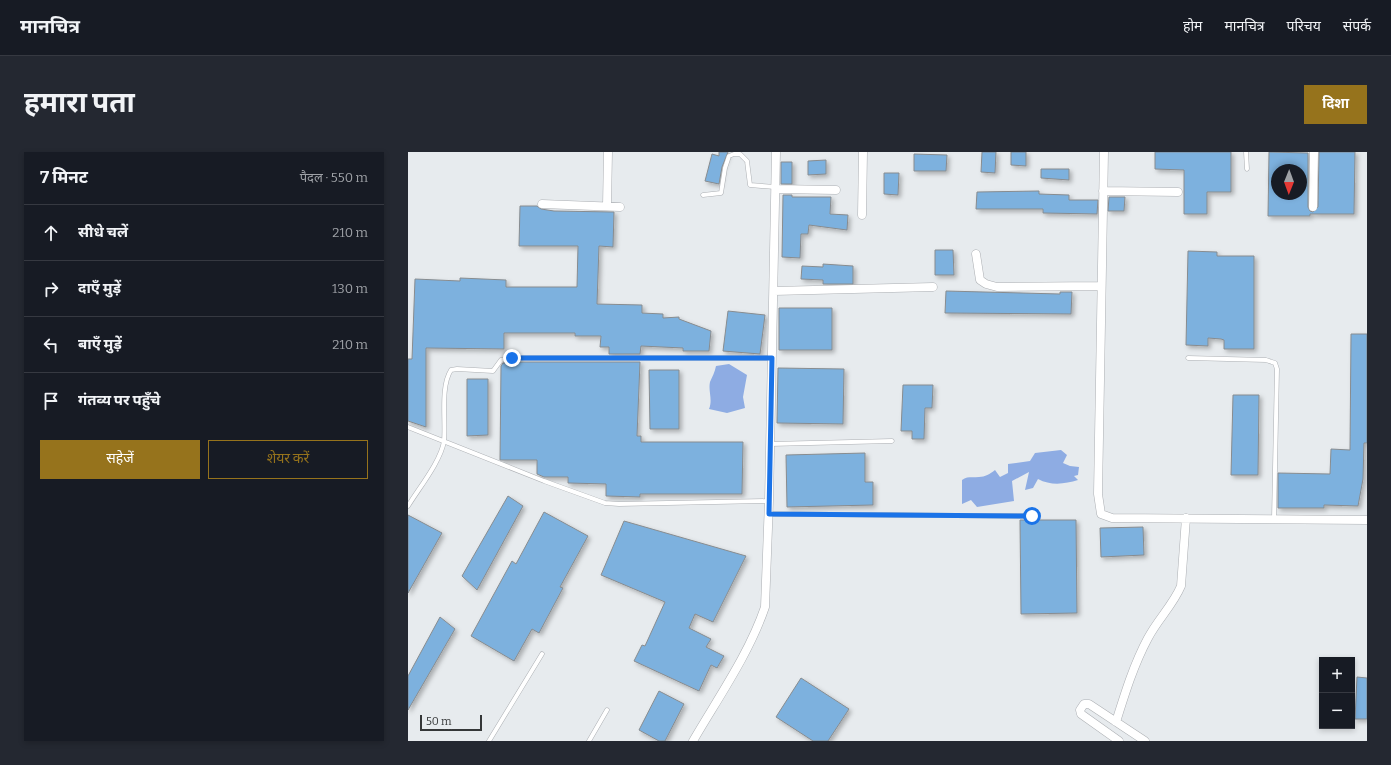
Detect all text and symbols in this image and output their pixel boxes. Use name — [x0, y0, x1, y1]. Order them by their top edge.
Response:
text: मानचित्र — [20, 15, 80, 38]
text: होम — [1183, 18, 1202, 35]
text: मानचित्र — [1224, 18, 1265, 35]
text: परिचय — [1287, 18, 1321, 35]
text: संपर्क — [1343, 18, 1371, 35]
button: दिशा — [1304, 85, 1367, 124]
text: हमारा पता — [24, 86, 135, 119]
north arrow — [1271, 164, 1307, 200]
text: 7 मिनट — [40, 167, 88, 188]
text: पैदल · 550 m — [300, 170, 368, 185]
icon: ahead — [40, 222, 62, 244]
text: सीधे चलें — [78, 223, 128, 241]
text: 210 m — [332, 225, 368, 240]
icon: right — [40, 278, 62, 300]
text: दाएँ मुड़ें — [78, 279, 121, 297]
text: 130 m — [332, 281, 368, 296]
icon: left — [40, 334, 62, 356]
text: बाएँ मुड़ें — [78, 335, 122, 353]
text: 210 m — [332, 337, 368, 352]
route end — [503, 349, 521, 367]
icon: arrive — [40, 390, 62, 412]
text: गंतव्य पर पहुँचे — [78, 391, 161, 409]
button: सहेजें — [40, 440, 200, 479]
button: शेयर करें — [208, 440, 368, 479]
route start — [1023, 507, 1041, 525]
map controls — [1319, 657, 1355, 729]
button: + — [1319, 657, 1355, 693]
button: − — [1319, 693, 1355, 729]
scale bar — [420, 713, 482, 732]
text: 50 m — [426, 715, 452, 728]

